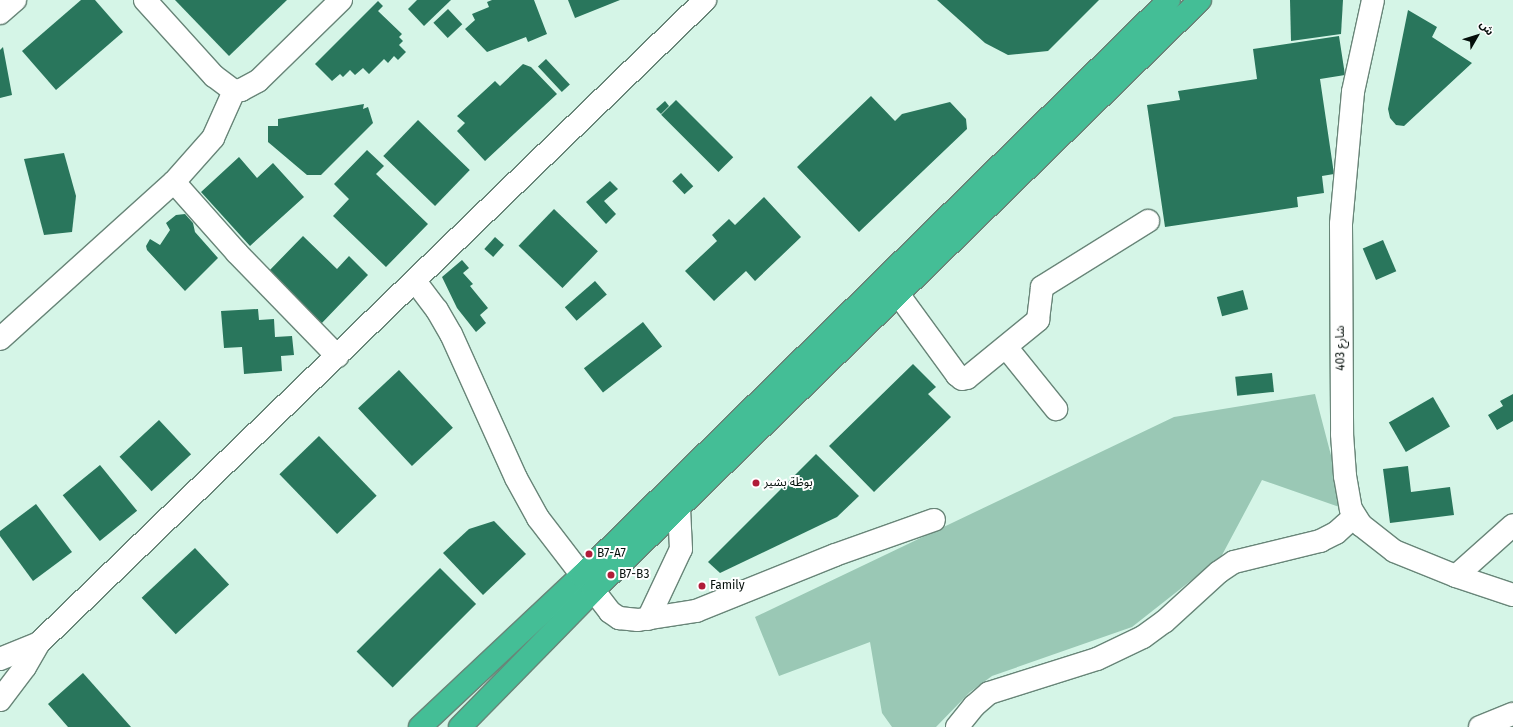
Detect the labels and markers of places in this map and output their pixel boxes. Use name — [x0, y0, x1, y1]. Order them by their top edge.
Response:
place label: بوظة بشير — [764, 476, 813, 490]
marker: بوظة بشير — [751, 478, 761, 488]
place label: B7-A7 — [597, 547, 626, 561]
marker: B7-A7 — [584, 549, 594, 559]
place label: B7-B3 — [619, 568, 649, 582]
marker: B7-B3 — [606, 570, 616, 580]
place label: Family — [710, 579, 745, 593]
marker: Family — [697, 581, 707, 591]

